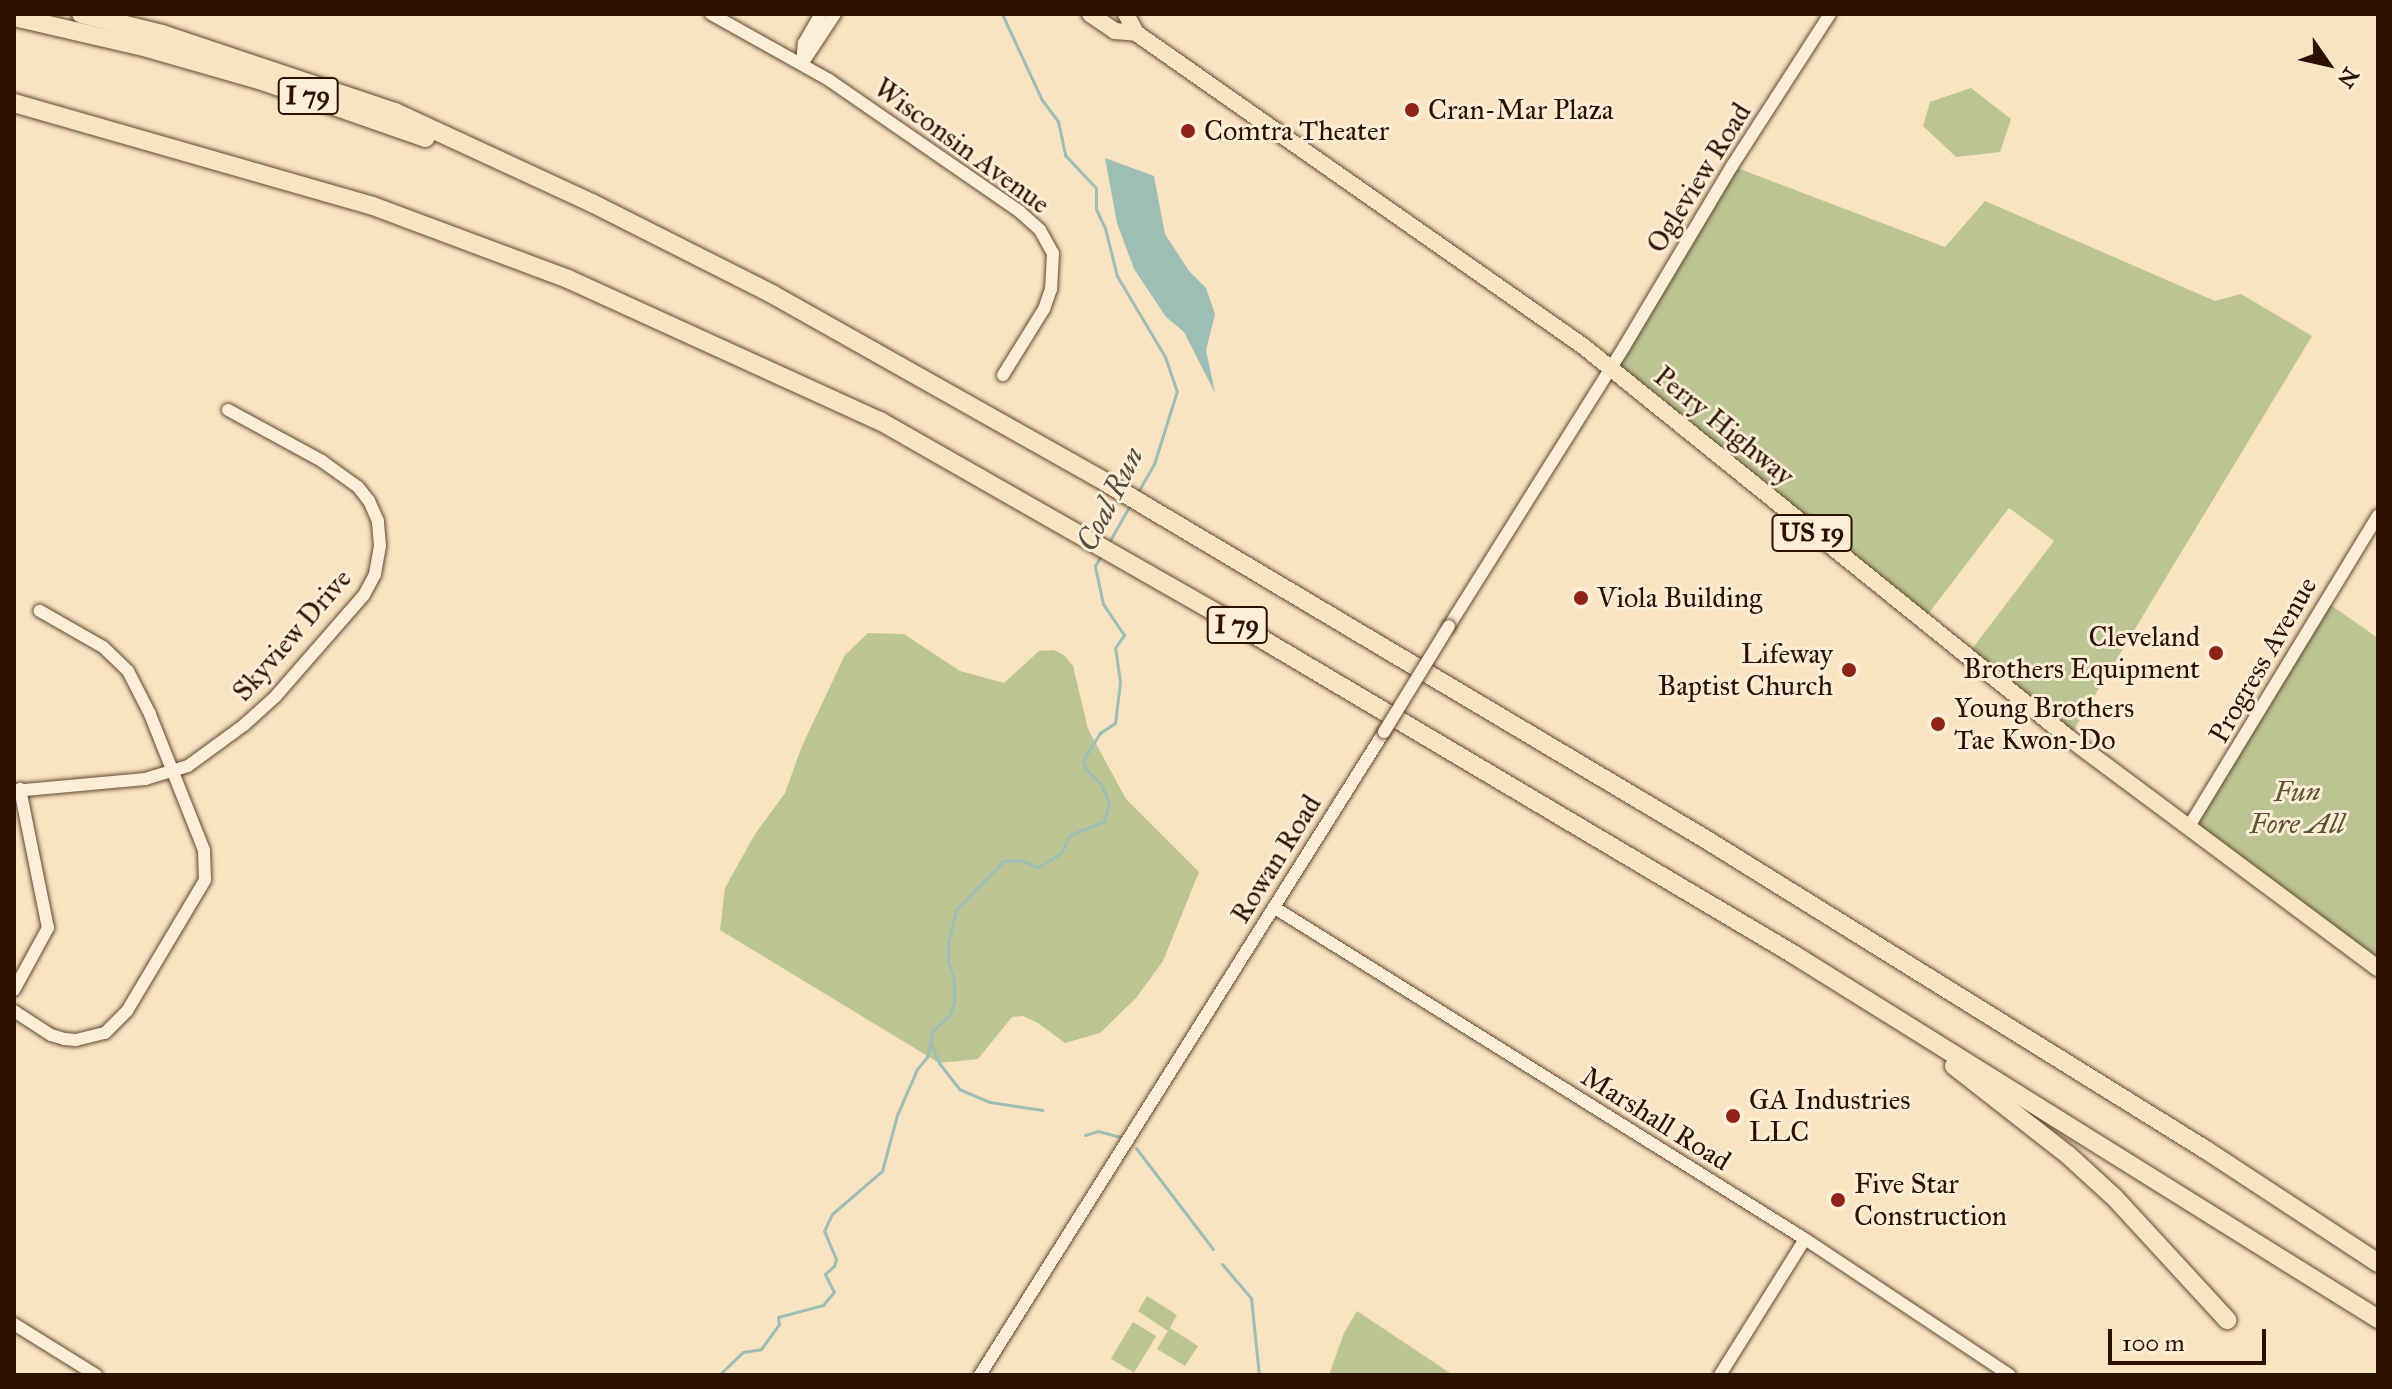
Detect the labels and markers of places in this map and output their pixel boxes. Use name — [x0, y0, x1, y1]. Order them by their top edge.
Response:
place label: Cran-Mar Plaza — [1428, 93, 1613, 127]
marker: Cran-Mar Plaza — [1403, 101, 1421, 119]
place label: Comtra Theater — [1204, 114, 1389, 148]
marker: Comtra Theater — [1179, 122, 1197, 140]
place label: Viola Building — [1597, 581, 1762, 615]
marker: Viola Building — [1572, 589, 1590, 607]
place label: Cleveland Brothers Equipment — [1963, 620, 2200, 686]
place label: Lifeway Baptist Church — [1658, 637, 1833, 703]
marker: Cleveland Brothers Equipment — [2207, 644, 2225, 662]
marker: Lifeway Baptist Church — [1840, 661, 1858, 679]
place label: Young Brothers Tae Kwon-Do — [1954, 691, 2134, 757]
marker: Young Brothers Tae Kwon-Do — [1929, 715, 1947, 733]
place label: GA Industries LLC — [1749, 1083, 1911, 1149]
marker: GA Industries LLC — [1724, 1107, 1742, 1125]
place label: Five Star Construction — [1854, 1167, 2007, 1233]
marker: Five Star Construction — [1829, 1191, 1847, 1209]

